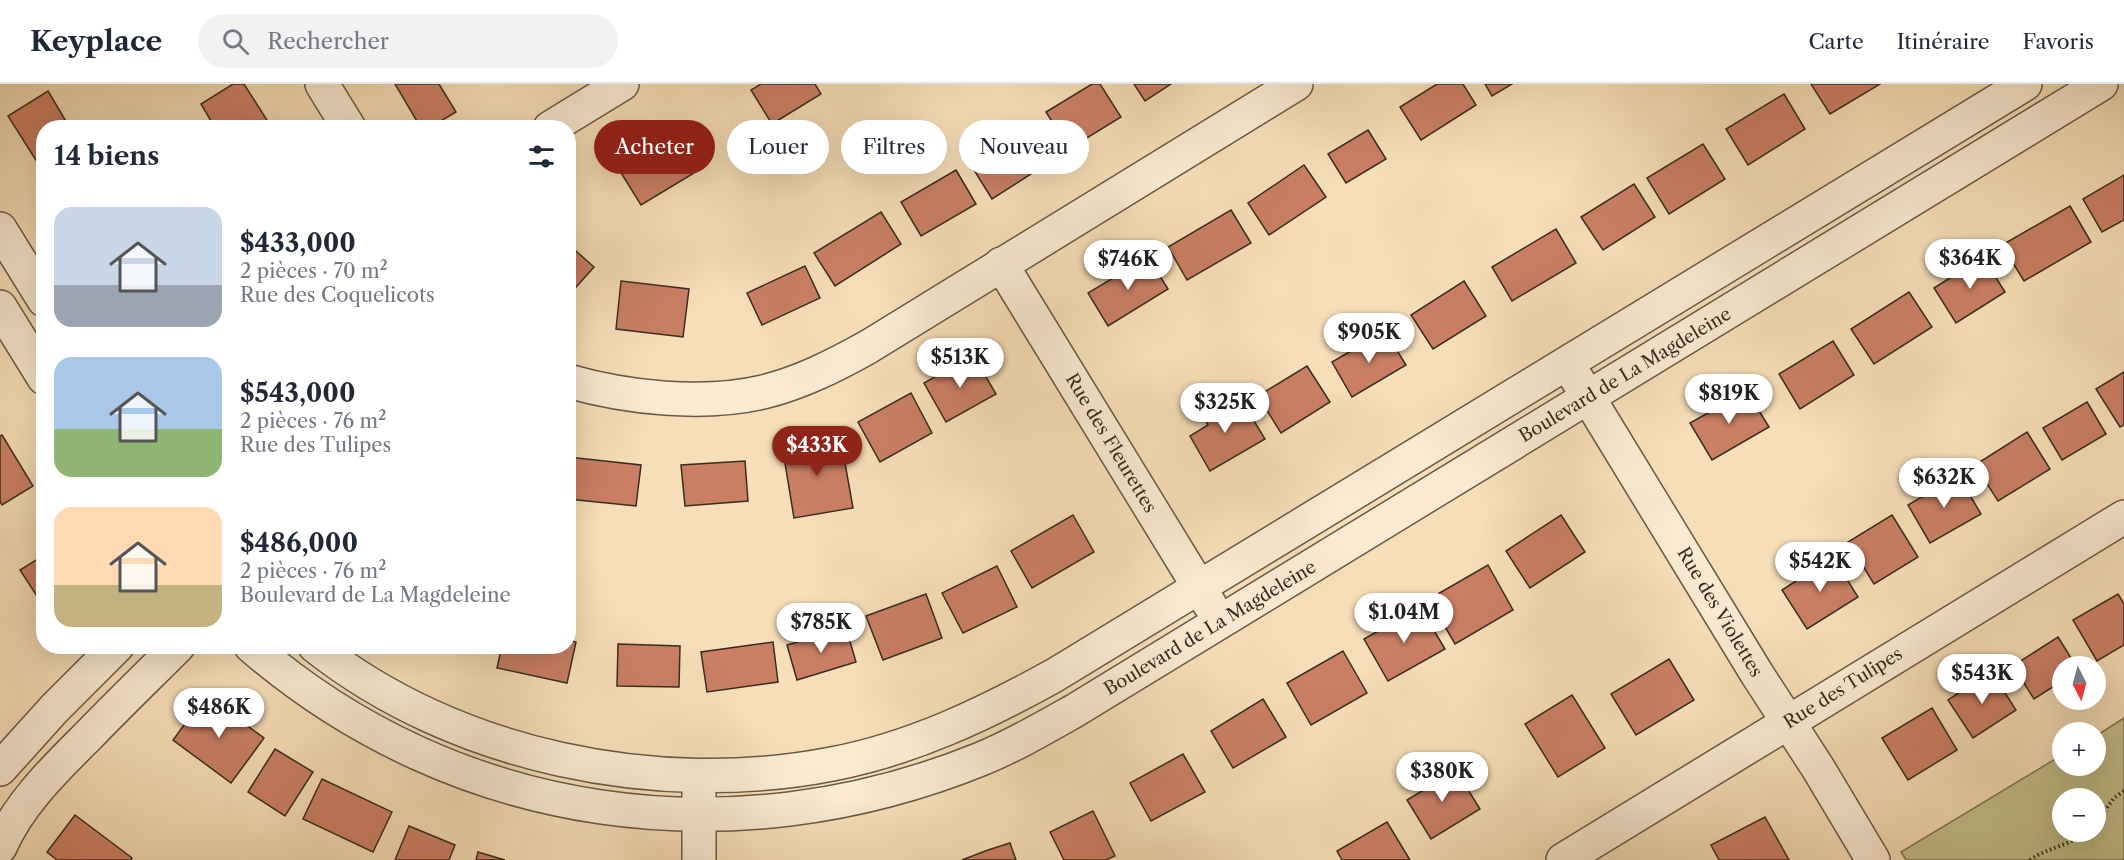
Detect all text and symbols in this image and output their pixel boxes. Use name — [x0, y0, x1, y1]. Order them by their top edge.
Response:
search box — [198, 14, 618, 68]
text: Keyplace — [30, 24, 162, 58]
icon: search — [219, 25, 252, 58]
text: Rechercher — [267, 28, 389, 55]
text: Carte — [1808, 29, 1864, 54]
text: Itinéraire — [1897, 29, 1990, 54]
text: Favoris — [2023, 29, 2094, 54]
chip: Acheter — [594, 120, 715, 174]
chip: Louer — [727, 120, 829, 174]
chip: Filtres — [841, 120, 947, 174]
chip: Nouveau — [959, 120, 1089, 174]
text: 14 biens — [54, 140, 159, 172]
icon: filters — [525, 140, 558, 173]
text: $433,000 — [240, 227, 356, 259]
icon: home — [102, 231, 174, 303]
pin: $364K — [1928, 239, 2012, 290]
pin: $746K — [1086, 240, 1170, 291]
text: $364K — [1939, 246, 2001, 270]
text: $746K — [1098, 247, 1158, 271]
text: 2 pièces · 70 m² — [240, 259, 388, 283]
text: Rue des Coquelicots — [240, 283, 435, 307]
street label: Boulevard de La Magdeleine — [1515, 303, 1735, 447]
pin: $905K — [1327, 313, 1411, 364]
text: $905K — [1338, 320, 1400, 344]
pin: $513K — [918, 338, 1002, 389]
text: $513K — [931, 345, 989, 369]
street label: Rue des Fleurettes — [1061, 369, 1161, 517]
pin: $819K — [1687, 374, 1771, 425]
text: $543,000 — [240, 377, 356, 409]
icon: home — [102, 381, 174, 453]
text: $819K — [1699, 381, 1759, 405]
pin: $325K — [1183, 383, 1267, 434]
text: $325K — [1194, 390, 1256, 414]
text: 2 pièces · 76 m² — [240, 409, 386, 433]
pin: $433K — [775, 426, 859, 477]
text: Rue des Tulipes — [240, 433, 391, 457]
text: $433K — [786, 433, 848, 457]
pin: $632K — [1902, 458, 1986, 509]
text: $632K — [1913, 465, 1975, 489]
text: $486,000 — [240, 527, 358, 559]
icon: home — [102, 531, 174, 603]
pin: $542K — [1778, 542, 1862, 593]
street label: Rue des Violettes — [1673, 543, 1767, 681]
text: $542K — [1789, 549, 1851, 573]
street label: Boulevard de La Magdeleine — [1100, 556, 1320, 700]
text: 2 pièces · 76 m² — [240, 559, 386, 583]
text: Boulevard de La Magdeleine — [240, 583, 511, 607]
pin: $1.04M — [1355, 593, 1453, 644]
text: $1.04M — [1368, 600, 1440, 624]
pin: $785K — [779, 603, 863, 654]
text: $785K — [791, 610, 851, 634]
street label: Rue des Tulipes — [1779, 643, 1907, 733]
pin: $543K — [1940, 654, 2024, 705]
north arrow — [2052, 656, 2106, 710]
map controls — [2052, 656, 2106, 842]
text: $543K — [1951, 661, 2013, 685]
pin: $486K — [177, 688, 261, 739]
text: $486K — [187, 695, 251, 719]
button: + — [2052, 722, 2106, 776]
pin: $380K — [1400, 752, 1484, 803]
text: $380K — [1410, 759, 1474, 783]
button: − — [2052, 788, 2106, 842]

